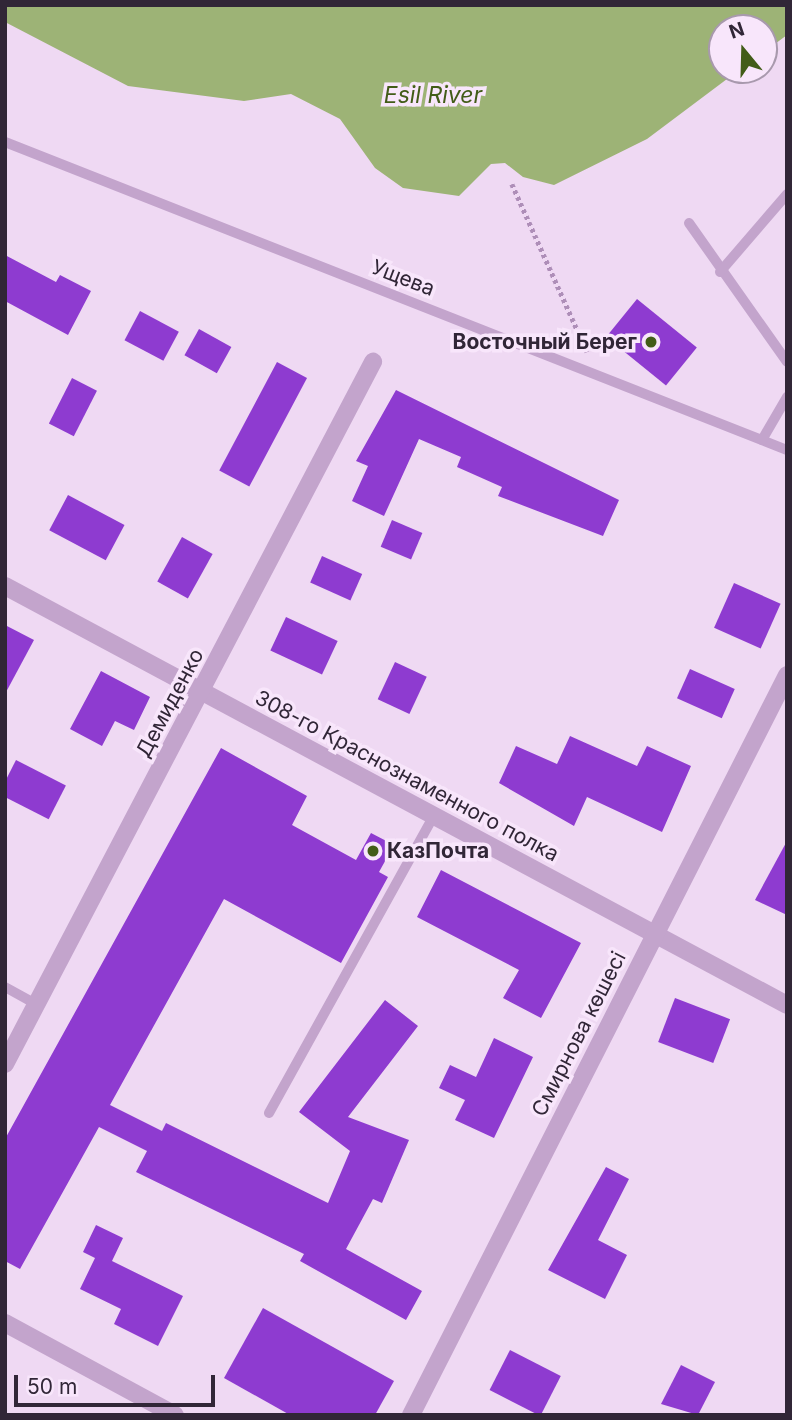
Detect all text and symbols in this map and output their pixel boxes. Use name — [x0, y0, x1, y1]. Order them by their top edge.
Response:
north arrow — [708, 14, 778, 84]
text: N — [726, 17, 747, 44]
water label: Esil River — [384, 81, 482, 109]
street label: Ущева — [368, 254, 438, 302]
place label: Восточный Берег — [453, 329, 637, 355]
marker: Восточный Берег — [643, 334, 659, 350]
street label: Демиденко — [131, 644, 209, 762]
street label: 308-го Краснознаменного полка — [251, 685, 563, 867]
place label: КазПочта — [387, 838, 489, 864]
marker: КазПочта — [365, 843, 381, 859]
street label: Смирнова көшесі — [527, 947, 631, 1121]
scale bar — [18, 1360, 219, 1404]
text: 50 m — [27, 1374, 77, 1399]

